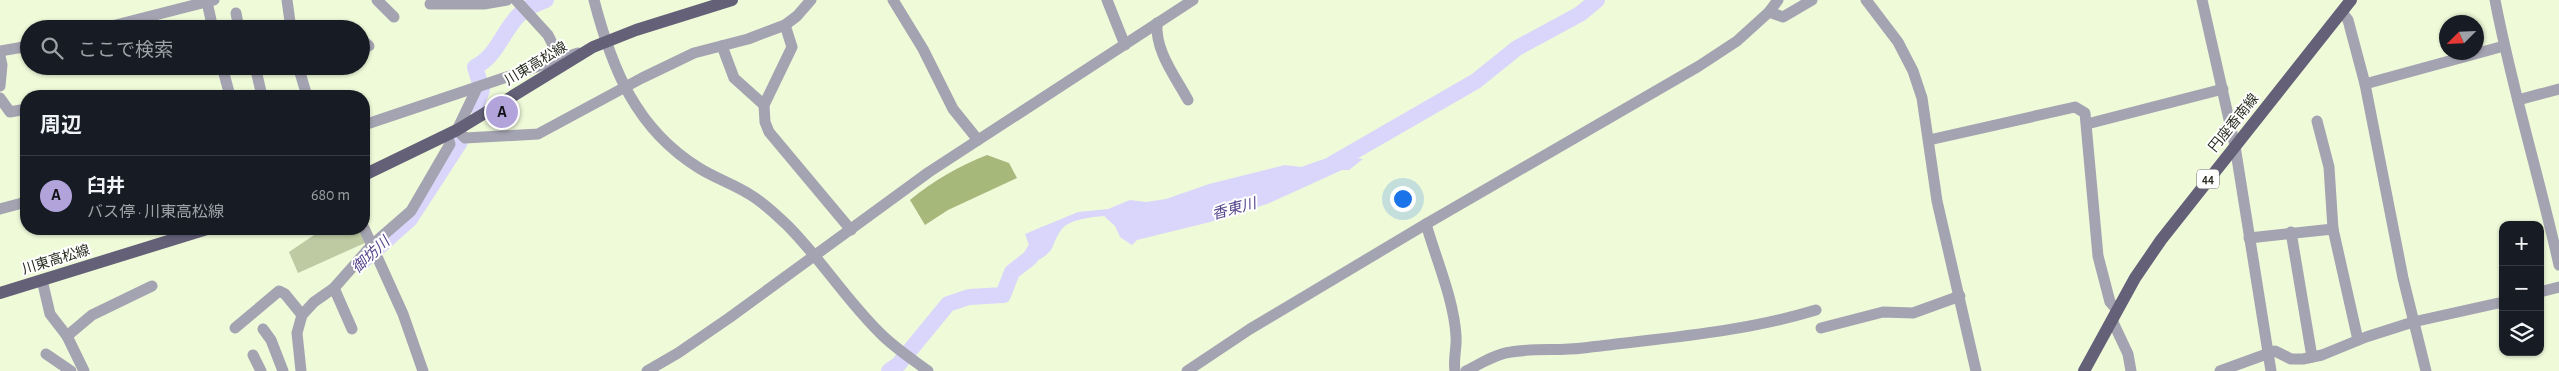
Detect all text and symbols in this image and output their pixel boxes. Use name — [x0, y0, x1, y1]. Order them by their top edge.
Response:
north arrow — [2439, 15, 2484, 60]
search box — [20, 20, 370, 75]
icon: search — [38, 34, 66, 62]
street label: 川東高松線 — [502, 39, 570, 88]
text: ここで検索 — [78, 41, 173, 60]
street label: 円座香南線 — [2206, 91, 2261, 155]
pin: A — [486, 93, 518, 131]
text: 周辺 — [40, 115, 82, 136]
road number: 44 — [2197, 170, 2219, 188]
text: 臼井 — [87, 177, 125, 196]
your location — [1390, 186, 1416, 212]
text: A — [51, 187, 61, 203]
text: 680 m — [311, 187, 350, 203]
water label: 香東川 — [1210, 194, 1260, 222]
text: バス停 · 川東高松線 — [87, 204, 224, 220]
map controls — [2499, 221, 2544, 356]
button: + — [2499, 221, 2544, 266]
water label: 御坊川 — [349, 232, 394, 276]
street label: 川東高松線 — [20, 242, 92, 277]
button: − — [2499, 266, 2544, 311]
button: layers — [2499, 311, 2544, 356]

